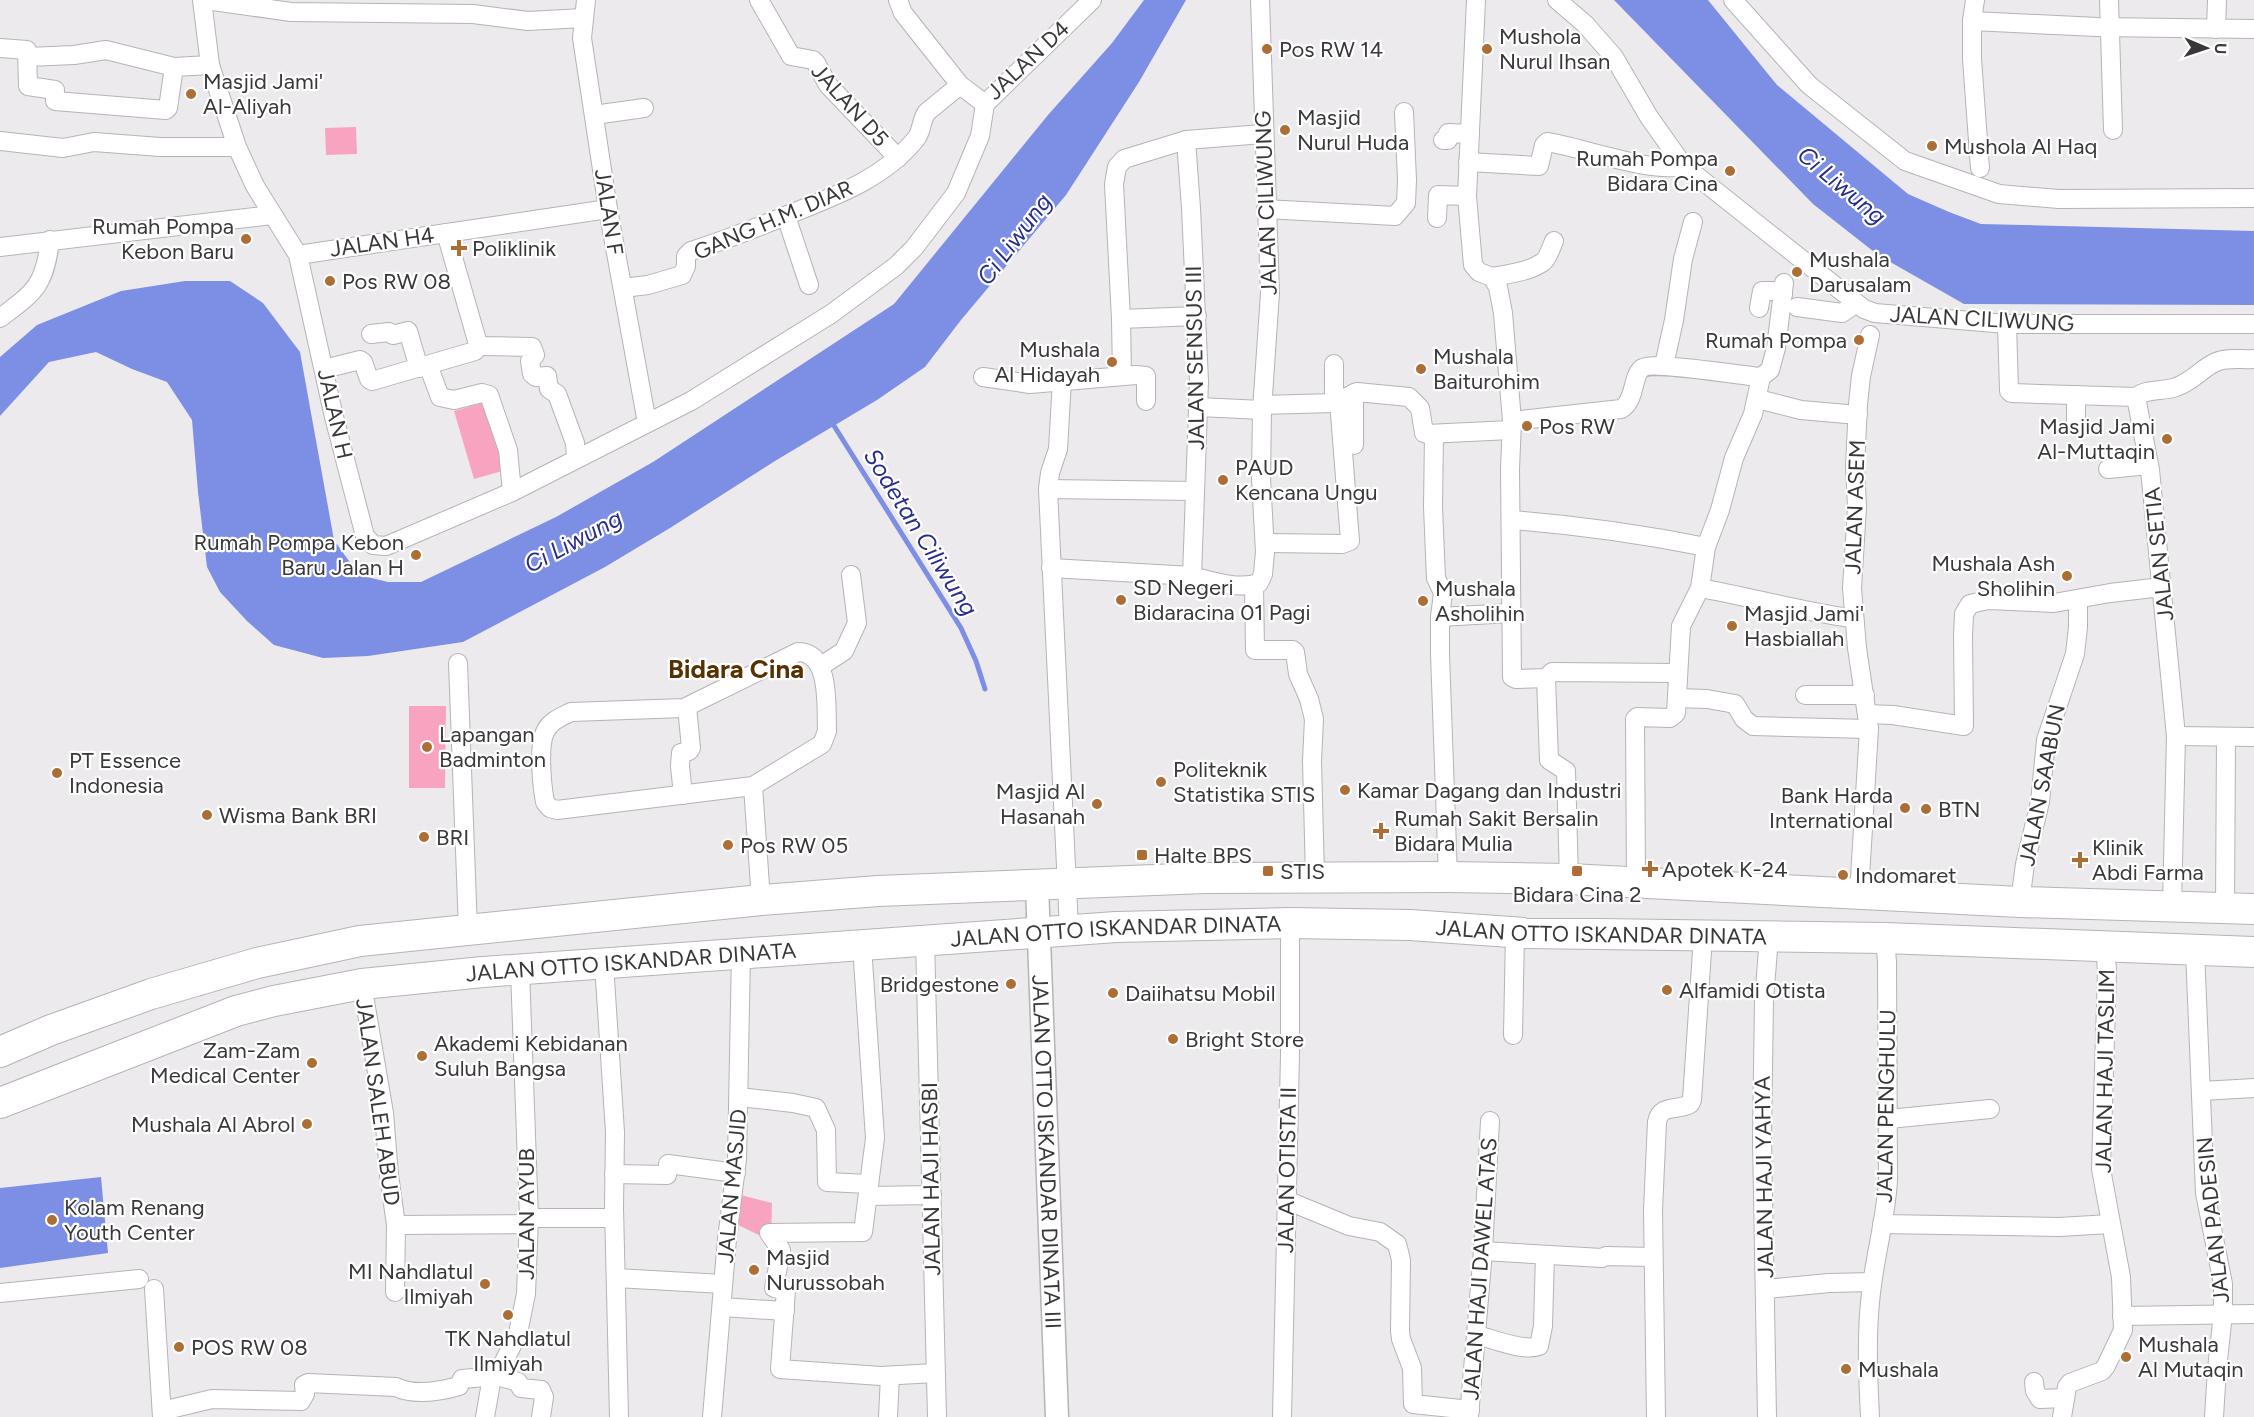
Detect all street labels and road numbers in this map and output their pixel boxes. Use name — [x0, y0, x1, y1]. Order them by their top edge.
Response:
street label: JALAN D4 — [981, 15, 1075, 105]
street label: JALAN D5 — [806, 58, 894, 152]
street label: JALAN CILIWUNG — [1249, 110, 1283, 296]
street label: JALAN F — [589, 167, 629, 257]
street label: GANG H.M. DIAR — [689, 174, 857, 266]
street label: JALAN H4 — [328, 221, 436, 263]
street label: JALAN SENSUS III — [1180, 266, 1210, 450]
street label: JALAN CILIWUNG — [1889, 301, 2075, 337]
street label: JALAN H — [312, 366, 358, 462]
street label: JALAN ASEM — [1839, 439, 1871, 575]
street label: JALAN SETIA — [2139, 486, 2179, 622]
street label: JALAN SAABUN — [2013, 702, 2071, 868]
street label: JALAN OTTO ISKANDAR DINATA — [949, 910, 1282, 952]
street label: JALAN OTTO ISKANDAR DINATA — [1435, 913, 1767, 950]
street label: JALAN OTTO ISKANDAR DINATA — [464, 936, 797, 987]
street label: JALAN HAJI TASLIM — [2090, 969, 2120, 1173]
street label: JALAN OTTO ISKANDAR DINATA III — [1027, 974, 1067, 1329]
street label: JALAN SALEH ABUD — [350, 997, 406, 1207]
street label: JALAN PENGHULU — [1871, 1009, 1901, 1203]
street label: JALAN HAJI YAHYA — [1749, 1076, 1779, 1278]
street label: JALAN HAJI HASBI — [916, 1082, 946, 1276]
street label: JALAN OTISTA II — [1272, 1087, 1302, 1253]
street label: JALAN MASJID — [712, 1108, 752, 1264]
street label: JALAN PADESIN — [2191, 1135, 2235, 1305]
street label: JALAN HAJI DAWEL ATAS — [1457, 1137, 1503, 1401]
street label: JALAN AYUB — [513, 1148, 540, 1280]

